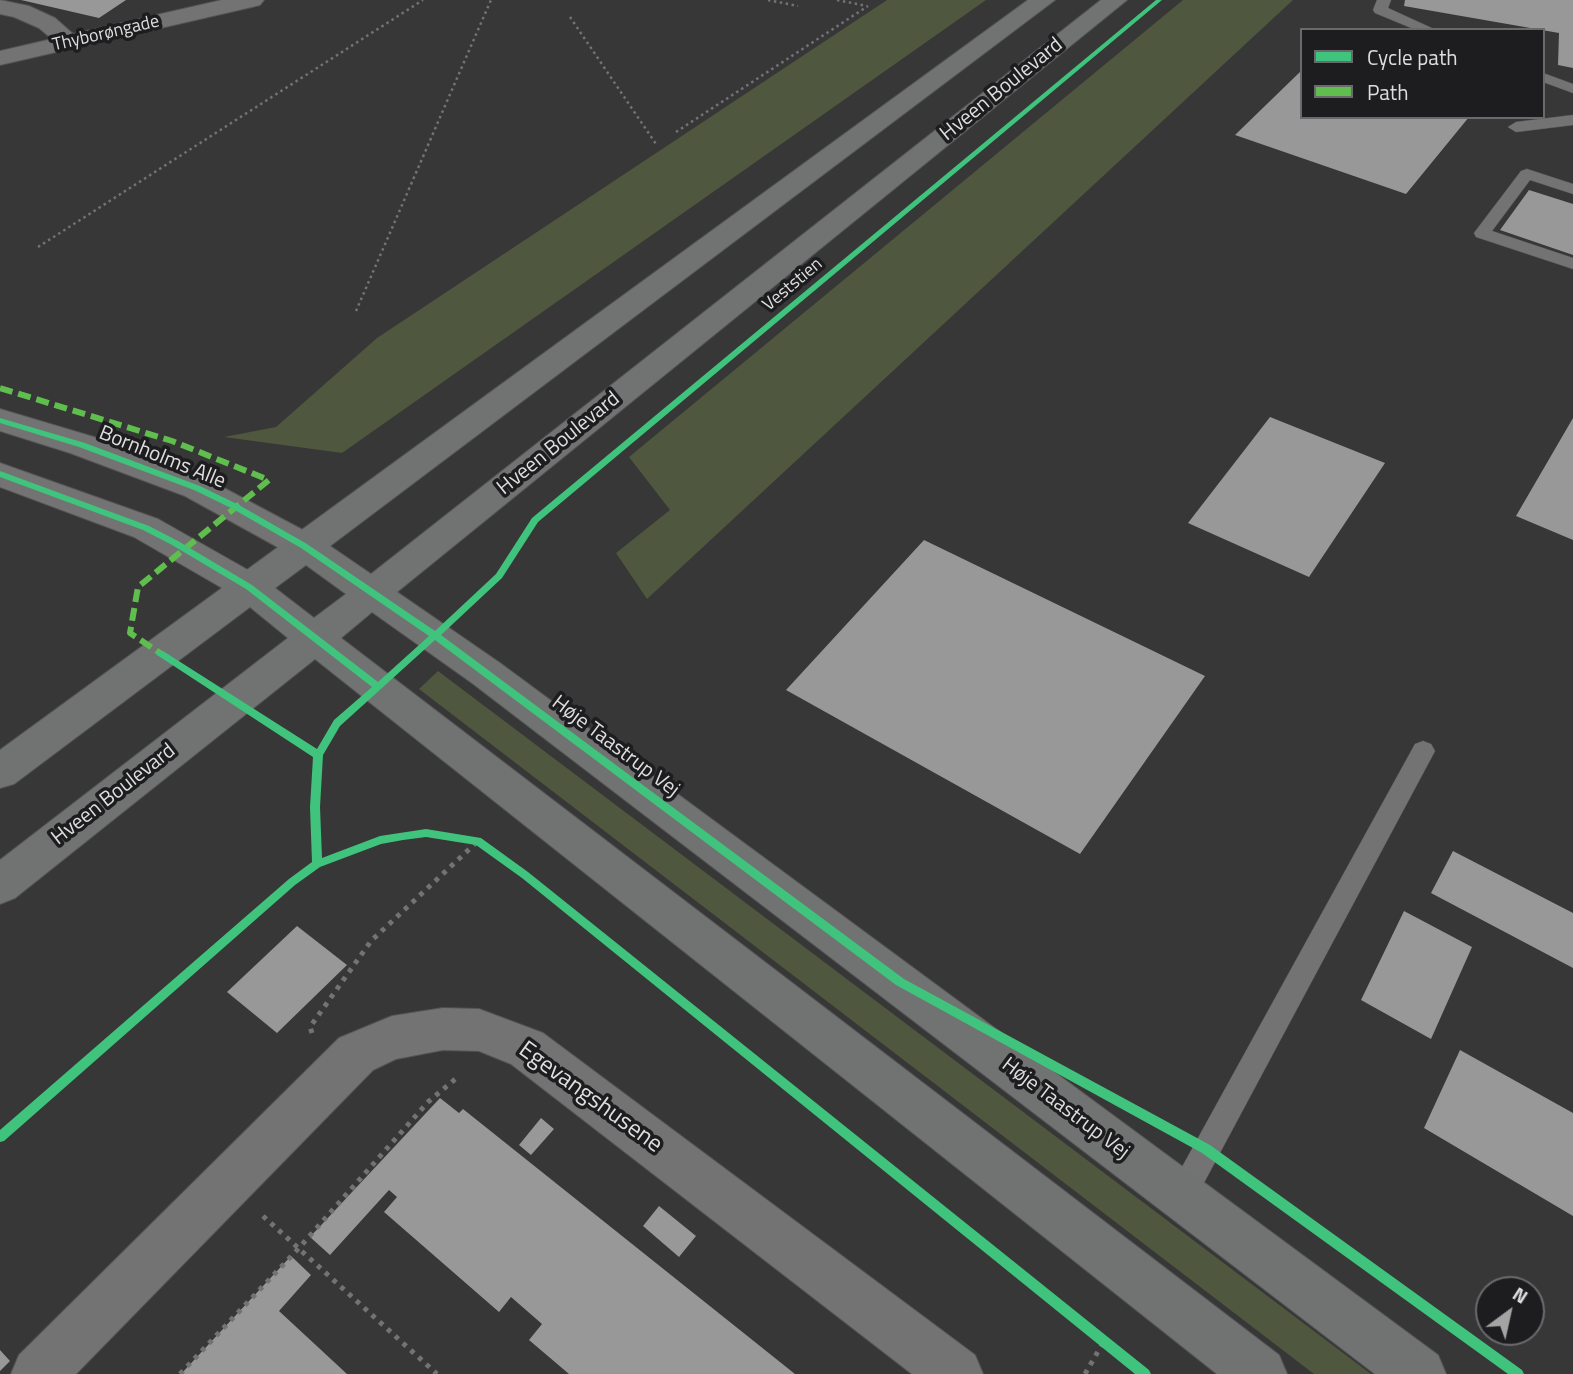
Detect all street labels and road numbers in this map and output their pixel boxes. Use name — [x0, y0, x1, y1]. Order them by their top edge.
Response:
street label: Thyborøngade — [51, 11, 161, 57]
street label: Hveen Boulevard — [936, 33, 1068, 147]
street label: Veststien — [759, 254, 827, 316]
street label: Hveen Boulevard — [493, 387, 625, 501]
street label: Bornholms Alle — [95, 421, 229, 495]
street label: Høje Taastrup Vej — [546, 691, 684, 803]
street label: Hveen Boulevard — [47, 739, 181, 851]
street label: Egevangshusene — [512, 1036, 668, 1160]
street label: Høje Taastrup Vej — [996, 1053, 1134, 1165]

